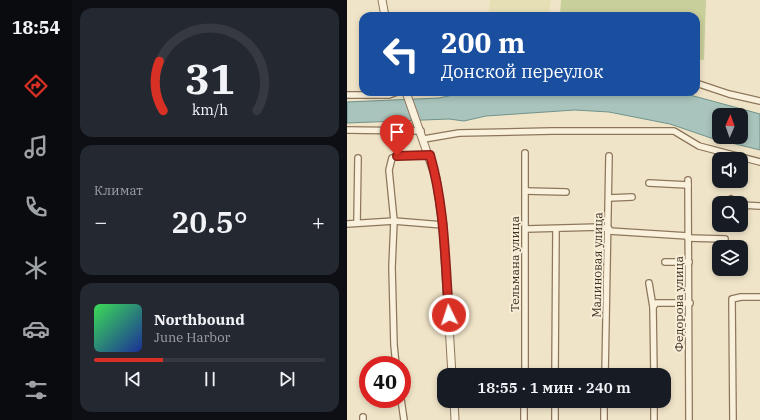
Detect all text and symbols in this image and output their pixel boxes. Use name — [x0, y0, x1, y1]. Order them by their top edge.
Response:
text: 18:54 — [12, 16, 60, 39]
text: 200 m — [441, 24, 525, 61]
icon: left — [375, 28, 427, 80]
text: 31 — [185, 50, 234, 104]
text: Донской переулок — [441, 60, 604, 83]
icon: directions — [22, 72, 50, 100]
text: km/h — [191, 99, 228, 118]
north arrow — [712, 108, 748, 144]
map controls — [712, 108, 748, 276]
pin — [380, 115, 414, 156]
icon: arrive — [386, 121, 408, 143]
icon: music — [22, 133, 50, 161]
button: sound — [712, 152, 748, 188]
text: Климат — [94, 182, 143, 199]
icon: phone — [22, 193, 50, 221]
button: search — [712, 196, 748, 232]
text: 20.5° — [171, 202, 248, 241]
text: − — [94, 207, 107, 236]
text: + — [312, 207, 325, 236]
street label: Малиновая улица — [589, 212, 605, 318]
street label: Тельмана улица — [507, 216, 522, 312]
button: layers — [712, 240, 748, 276]
icon: climate — [22, 254, 50, 282]
street label: Федорова улица — [671, 255, 686, 352]
position arrow — [428, 294, 470, 336]
text: Northbound — [154, 310, 245, 329]
icon: car — [22, 315, 50, 343]
text: June Harbor — [154, 329, 230, 346]
speed limit sign: 40 — [359, 356, 411, 408]
icon: previous — [122, 368, 144, 390]
icon: pause — [199, 368, 221, 390]
icon: next — [276, 368, 298, 390]
icon: filters — [22, 376, 50, 404]
text: 18:55 · 1 мин · 240 m — [477, 378, 631, 397]

